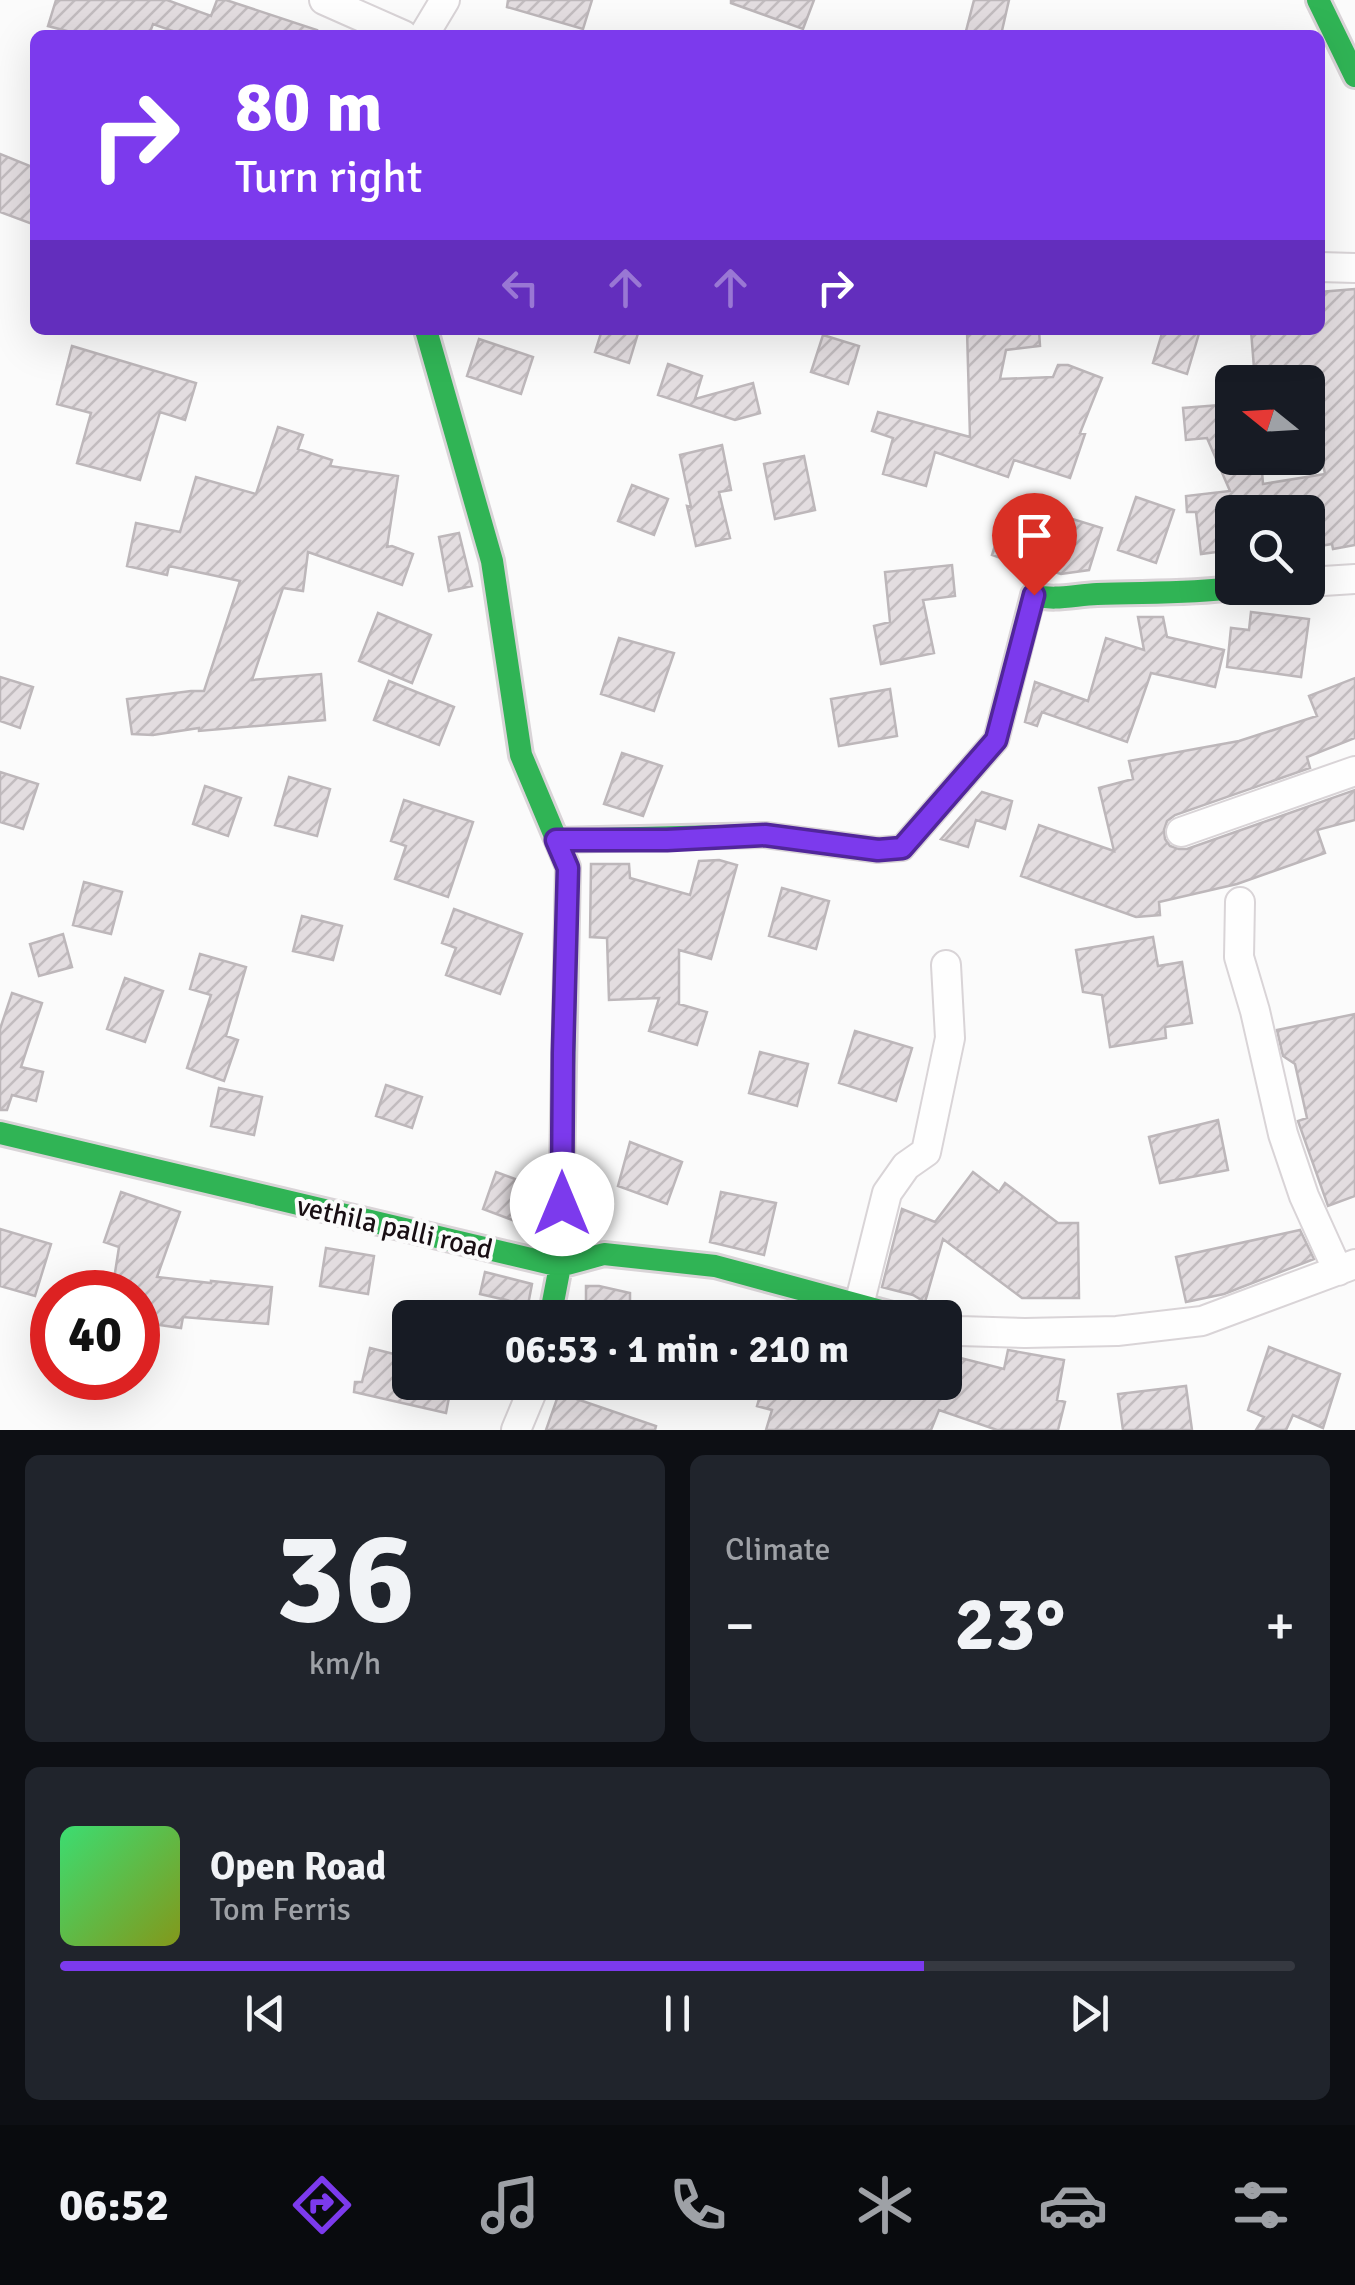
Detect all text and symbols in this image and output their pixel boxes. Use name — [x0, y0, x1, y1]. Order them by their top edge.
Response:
text: 80 m — [235, 64, 383, 150]
icon: right — [70, 70, 200, 200]
text: Turn right — [235, 150, 423, 205]
icon: left — [493, 260, 548, 315]
icon: ahead — [598, 260, 653, 315]
icon: ahead — [703, 260, 758, 315]
icon: right — [808, 260, 863, 315]
north arrow — [1215, 365, 1325, 475]
map controls — [1215, 365, 1325, 605]
pin — [992, 493, 1077, 596]
button: search — [1215, 495, 1325, 605]
icon: arrive — [1007, 508, 1062, 563]
position arrow — [510, 1152, 614, 1256]
street label: vethila palli road — [294, 1189, 496, 1267]
speed limit sign: 40 — [30, 1270, 160, 1400]
text: 06:53 · 1 min · 210 m — [505, 1326, 849, 1373]
text: 36 — [275, 1499, 415, 1659]
text: Climate — [725, 1530, 831, 1569]
text: 23° — [955, 1578, 1066, 1671]
text: − — [725, 1592, 755, 1660]
text: + — [1265, 1592, 1295, 1660]
text: km/h — [309, 1644, 381, 1683]
text: Open Road — [210, 1843, 386, 1890]
text: Tom Ferris — [210, 1890, 351, 1929]
icon: previous — [238, 1986, 293, 2041]
icon: pause — [650, 1986, 705, 2041]
icon: next — [1062, 1986, 1117, 2041]
icon: directions — [287, 2170, 357, 2240]
icon: music — [475, 2170, 545, 2240]
icon: phone — [663, 2170, 733, 2240]
icon: climate — [850, 2170, 920, 2240]
icon: car — [1038, 2170, 1108, 2240]
icon: filters — [1226, 2170, 1296, 2240]
text: 06:52 — [59, 2178, 169, 2233]

